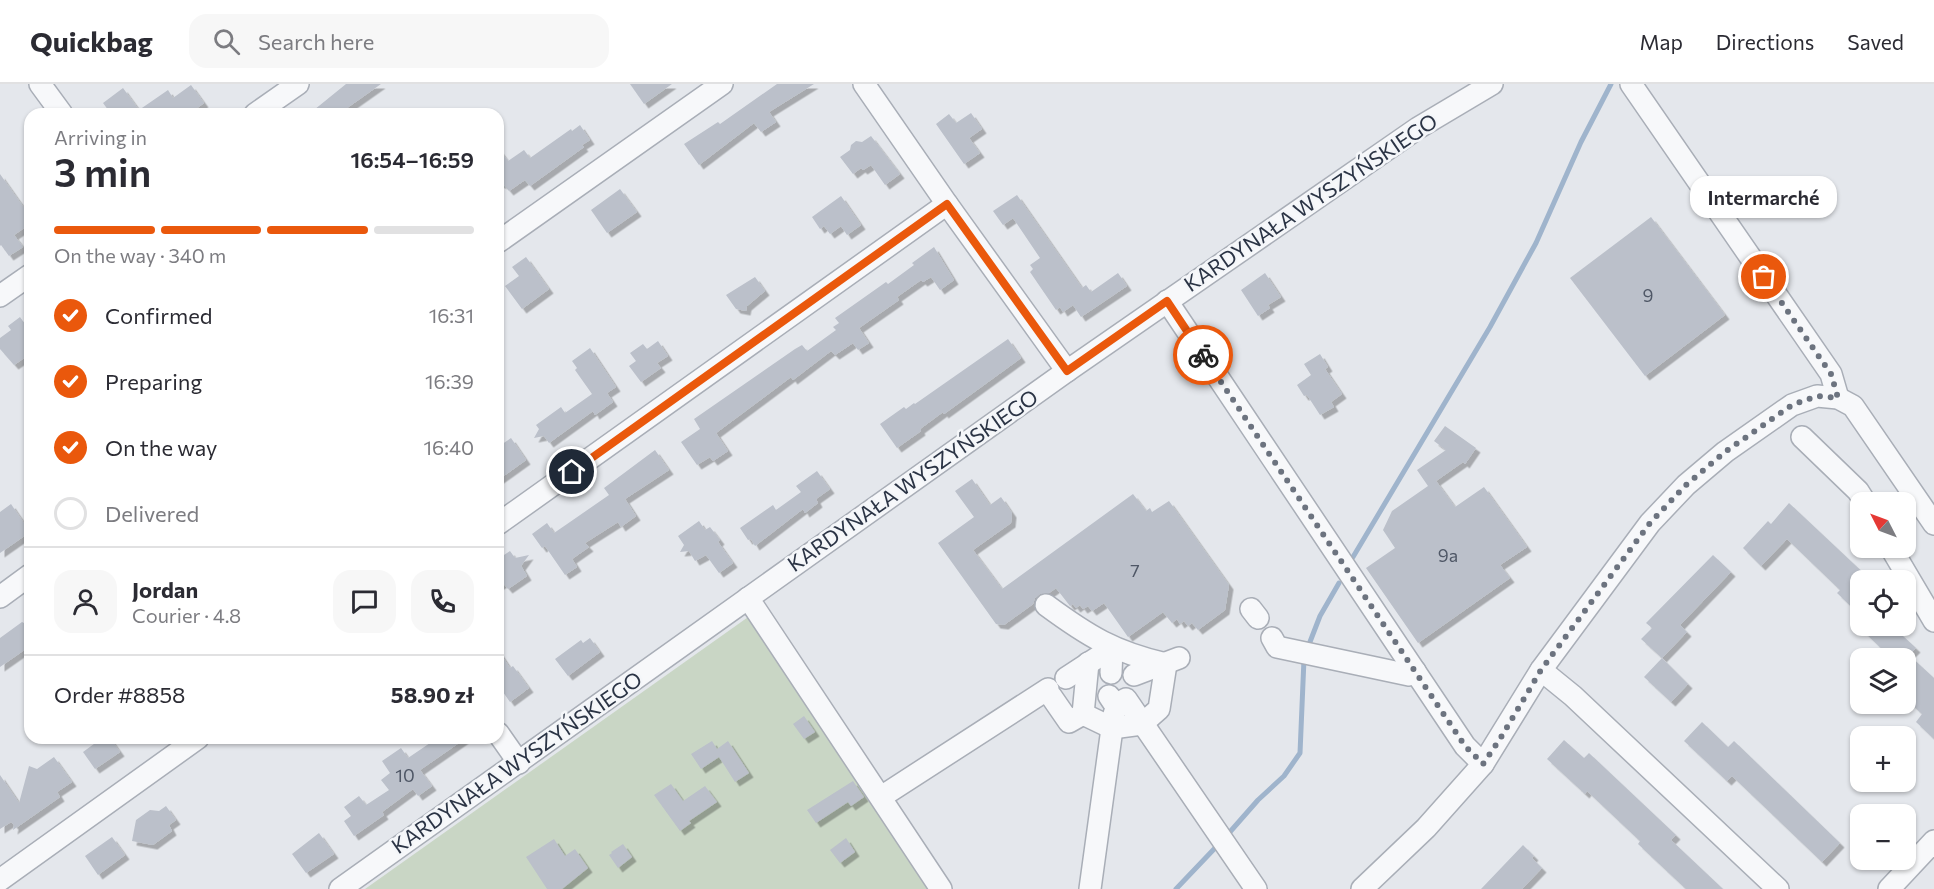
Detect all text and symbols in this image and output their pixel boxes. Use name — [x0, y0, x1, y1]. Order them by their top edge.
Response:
search box — [189, 14, 609, 68]
text: Quickbag — [30, 24, 153, 58]
icon: search — [210, 25, 243, 58]
text: Search here — [258, 28, 374, 55]
text: Map — [1640, 29, 1683, 54]
text: Directions — [1716, 29, 1814, 54]
text: Saved — [1847, 29, 1904, 54]
street label: KARDYNAŁA WYSZYŃSKIEGO — [1179, 108, 1441, 296]
text: Arriving in — [54, 125, 147, 149]
text: 16:54–16:59 — [350, 146, 474, 173]
text: 3 min — [54, 147, 151, 195]
callout: Intermarché — [1690, 175, 1838, 217]
text: Intermarché — [1707, 185, 1820, 209]
text: On the way · 340 m — [54, 243, 226, 267]
pin — [1738, 251, 1789, 302]
icon: bag — [1747, 260, 1780, 293]
house number: 9 — [1643, 284, 1653, 306]
icon: check — [54, 299, 87, 332]
text: Confirmed — [105, 302, 212, 329]
text: 16:31 — [429, 303, 474, 327]
courier — [1173, 325, 1233, 385]
icon: bike — [1187, 339, 1220, 372]
icon: check — [54, 365, 87, 398]
text: Preparing — [105, 368, 202, 395]
text: 16:39 — [425, 369, 474, 393]
street label: KARDYNAŁA WYSZYŃSKIEGO — [782, 384, 1042, 576]
icon: check — [54, 431, 87, 464]
text: On the way — [105, 434, 217, 461]
text: 16:40 — [424, 435, 474, 459]
pin — [546, 446, 597, 497]
icon: home — [555, 455, 588, 488]
north arrow — [1850, 492, 1916, 558]
map controls — [1850, 492, 1916, 870]
text: Delivered — [105, 500, 199, 527]
house number: 9a — [1438, 544, 1458, 566]
house number: 7 — [1130, 559, 1140, 581]
button: person — [54, 570, 117, 633]
button: chat — [333, 570, 396, 633]
button: phone — [411, 570, 474, 633]
button: locate — [1850, 570, 1916, 636]
text: Jordan — [132, 576, 198, 603]
text: Courier · 4.8 — [132, 603, 241, 627]
button: layers — [1850, 648, 1916, 714]
street label: KARDYNAŁA WYSZYŃSKIEGO — [386, 666, 646, 858]
text: Order #8858 — [54, 681, 185, 708]
text: 58.90 zł — [391, 681, 474, 708]
button: + — [1850, 726, 1916, 792]
house number: 10 — [395, 764, 415, 786]
button: − — [1850, 804, 1916, 870]

